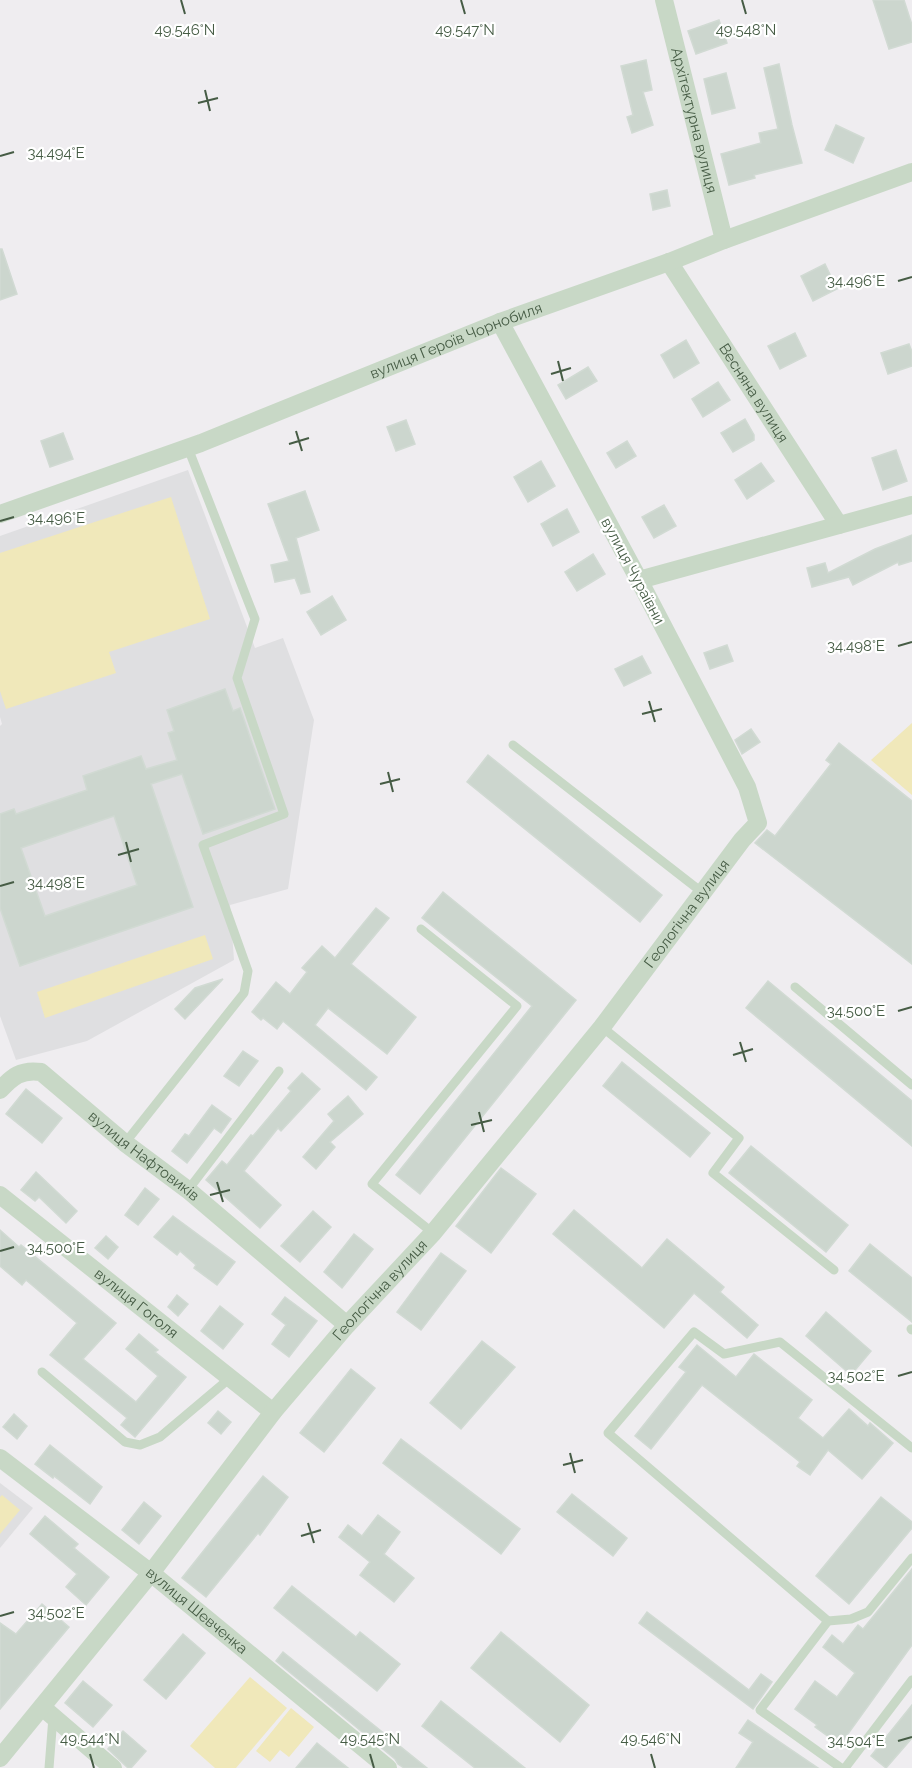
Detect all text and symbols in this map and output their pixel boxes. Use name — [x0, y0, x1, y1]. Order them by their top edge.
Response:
text: 49.546°N — [155, 21, 215, 39]
text: 49.547°N — [435, 21, 495, 39]
text: 49.548°N — [716, 21, 776, 39]
street label: Архітектурна вулиця — [667, 46, 721, 195]
text: 34.494°E — [27, 144, 85, 162]
text: 34.496°E — [827, 272, 885, 290]
street label: вулиця Героїв Чорнобиля — [367, 299, 545, 383]
street label: Весняна вулиця — [715, 340, 792, 446]
text: 34.496°E — [27, 509, 85, 527]
street label: вулиця Чураївни — [597, 515, 669, 627]
text: 34.498°E — [827, 637, 885, 655]
street label: Геологічна вулиця — [640, 856, 733, 971]
text: 34.498°E — [27, 874, 85, 892]
text: 34.500°E — [827, 1002, 885, 1020]
street label: вулиця Нафтовиків — [85, 1107, 203, 1205]
street label: Геологічна вулиця — [329, 1236, 431, 1344]
text: 34.500°E — [27, 1239, 85, 1257]
street label: вулиця Гоголя — [91, 1265, 182, 1342]
text: 34.502°E — [827, 1367, 885, 1385]
street label: вулиця Шевченка — [142, 1564, 251, 1658]
text: 34.502°E — [27, 1604, 85, 1622]
text: 49.544°N — [60, 1730, 120, 1748]
text: 49.545°N — [340, 1730, 400, 1748]
text: 49.546°N — [621, 1730, 681, 1748]
text: 34.504°E — [827, 1732, 885, 1750]

